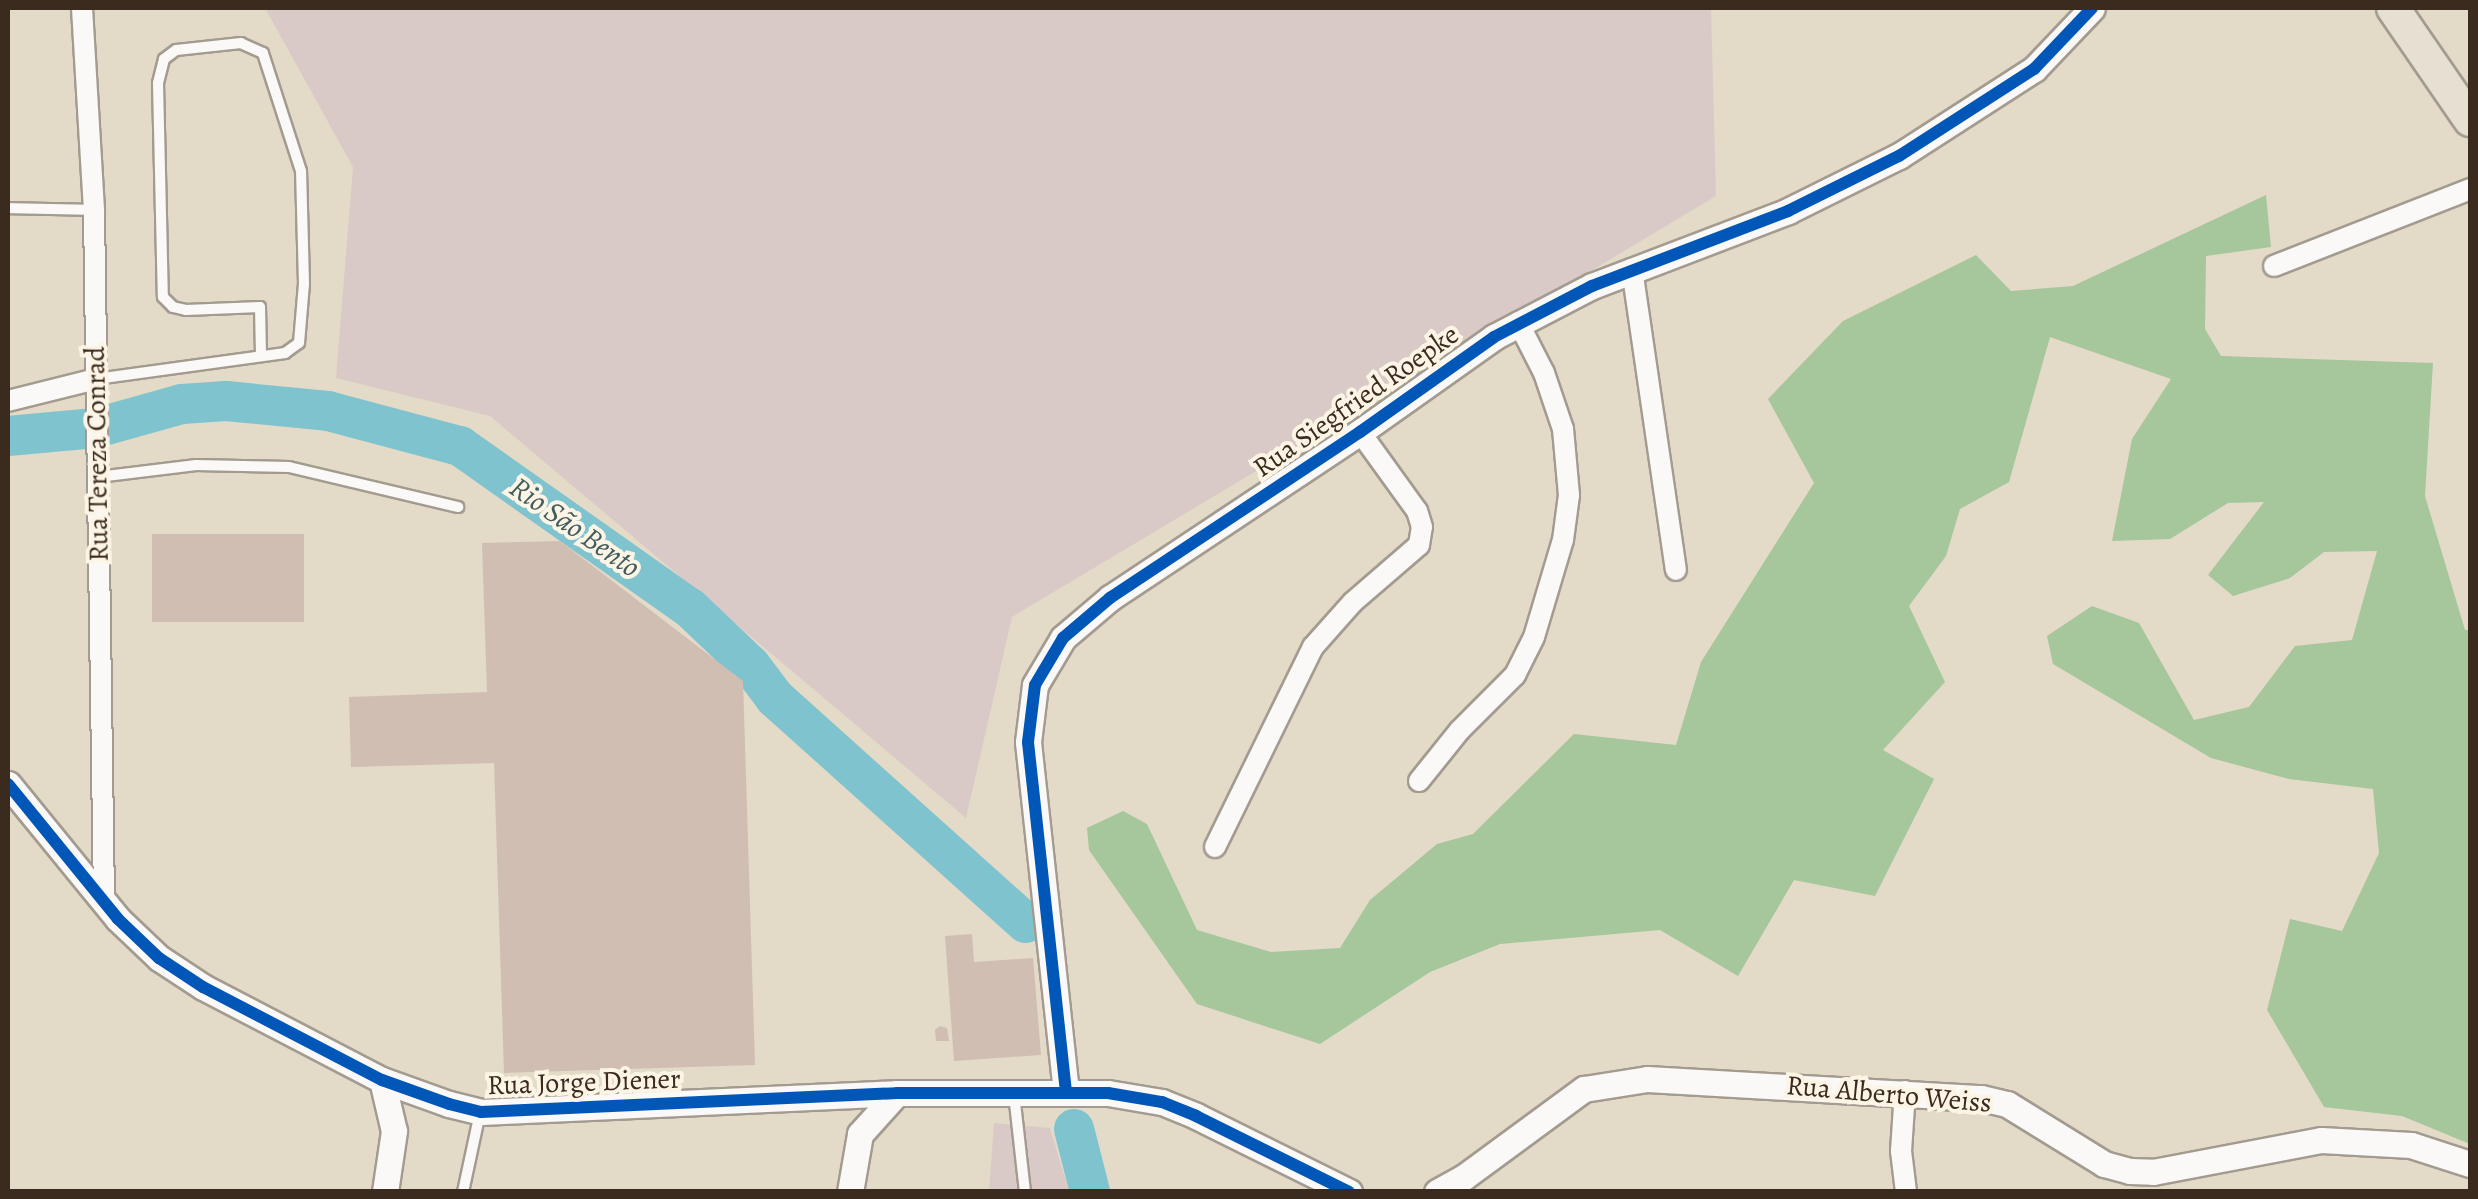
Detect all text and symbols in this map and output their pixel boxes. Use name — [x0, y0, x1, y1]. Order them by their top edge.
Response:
street label: Rua Siegfried Roepke — [1247, 318, 1465, 484]
street label: Rua Tereza Conrad — [78, 346, 116, 562]
water label: Rio São Bento — [503, 469, 647, 585]
street label: Rua Jorge Diener — [487, 1062, 681, 1102]
street label: Rua Alberto Weiss — [1785, 1068, 1993, 1120]

